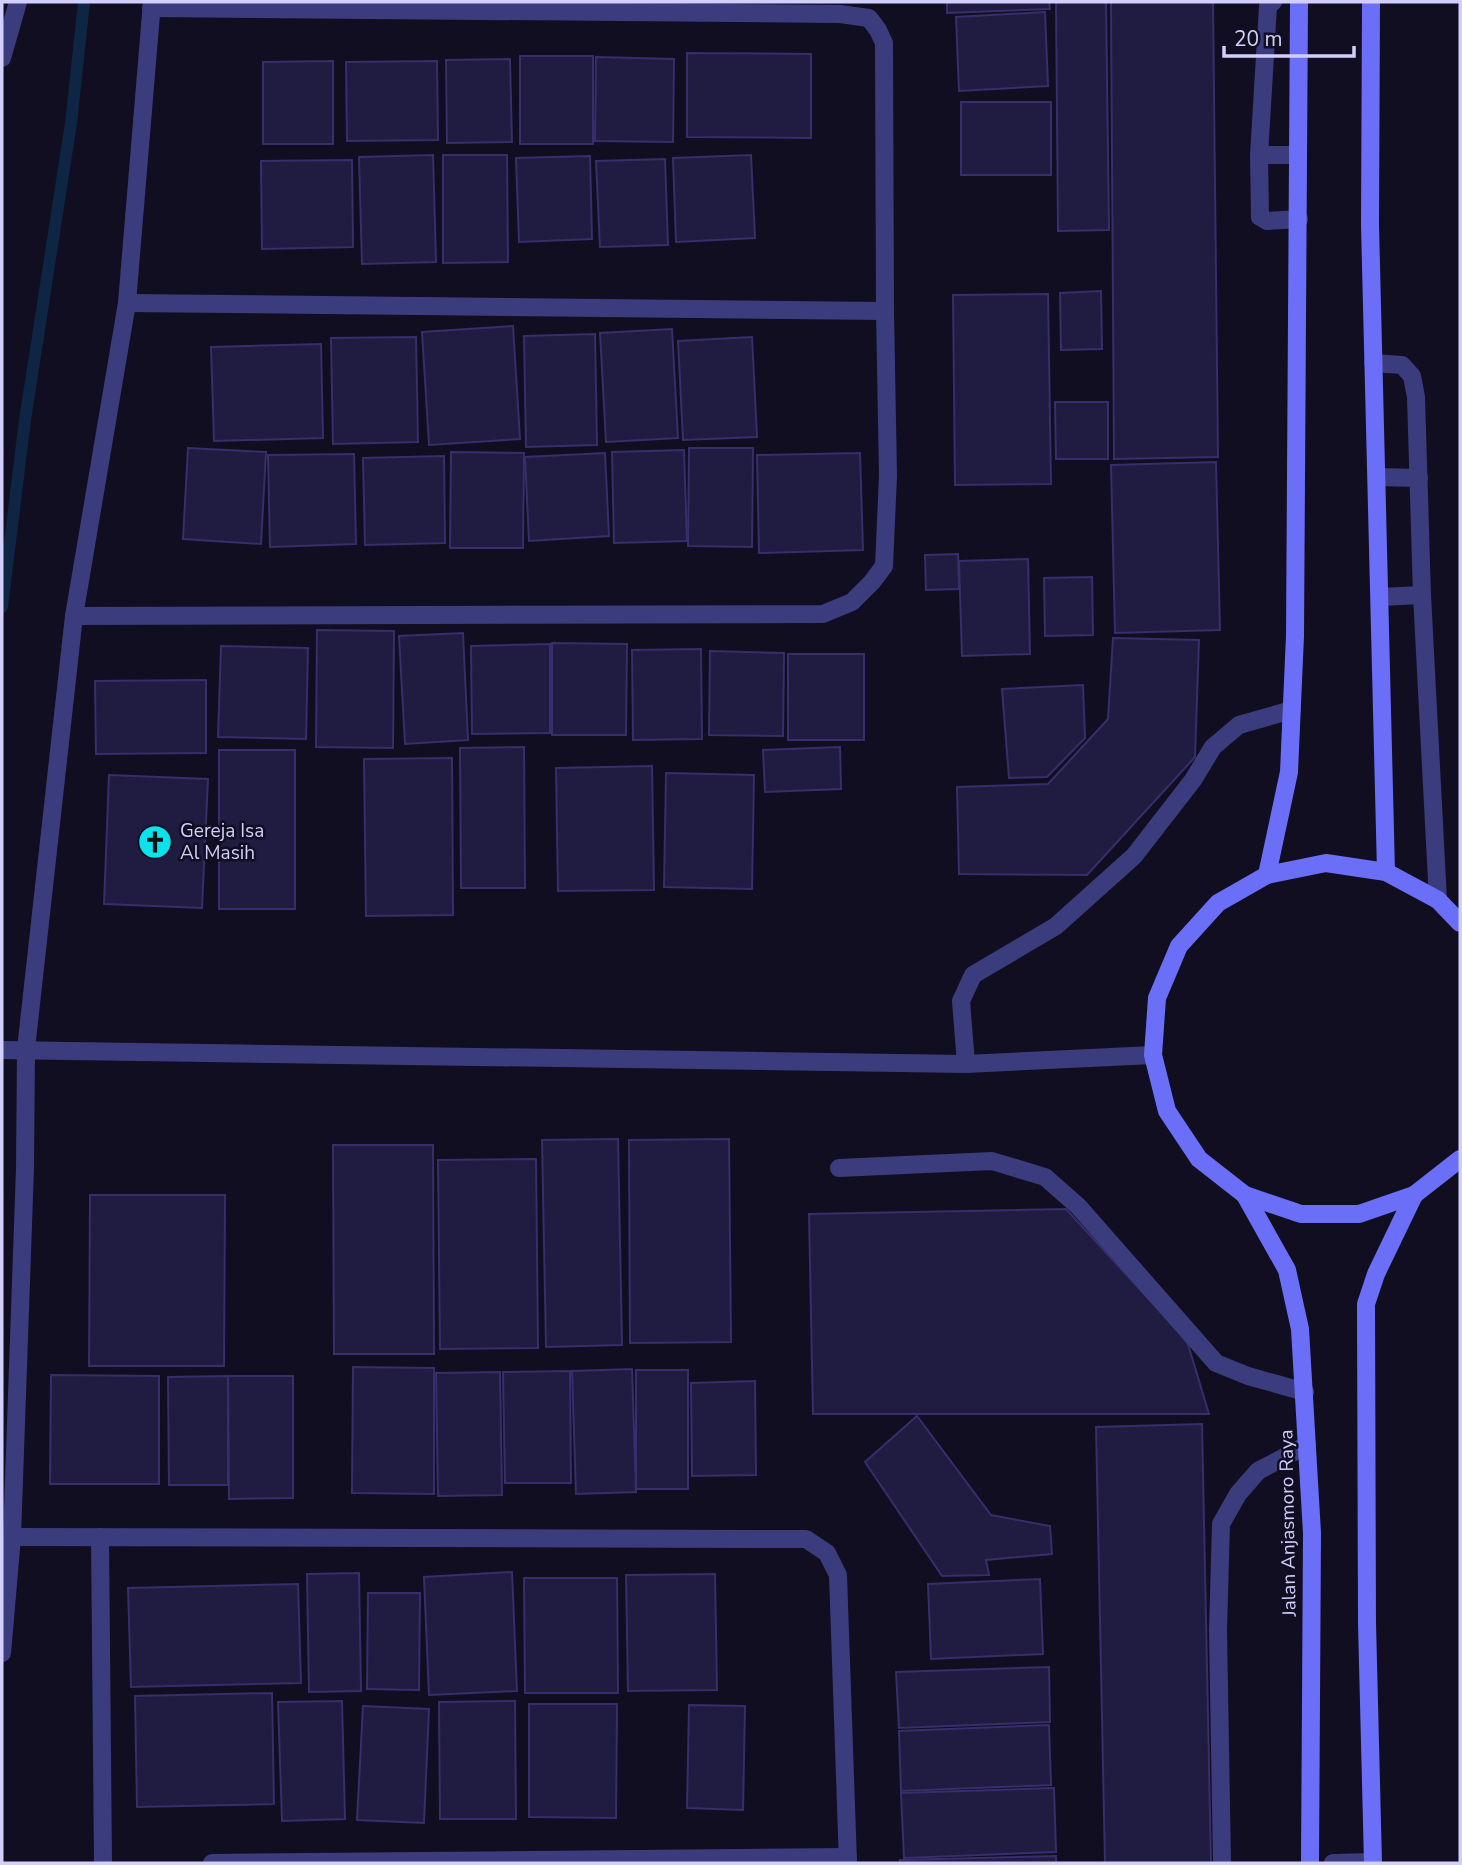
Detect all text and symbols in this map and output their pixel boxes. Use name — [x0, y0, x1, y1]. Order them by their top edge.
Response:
scale bar — [1224, 14, 1354, 58]
text: 20 m — [1234, 25, 1283, 53]
place label: Gereja Isa Al Masih — [180, 818, 264, 866]
church icon: Gereja Isa Al Masih — [136, 823, 174, 861]
street label: Jalan Anjasmoro Raya — [1273, 1429, 1303, 1618]

